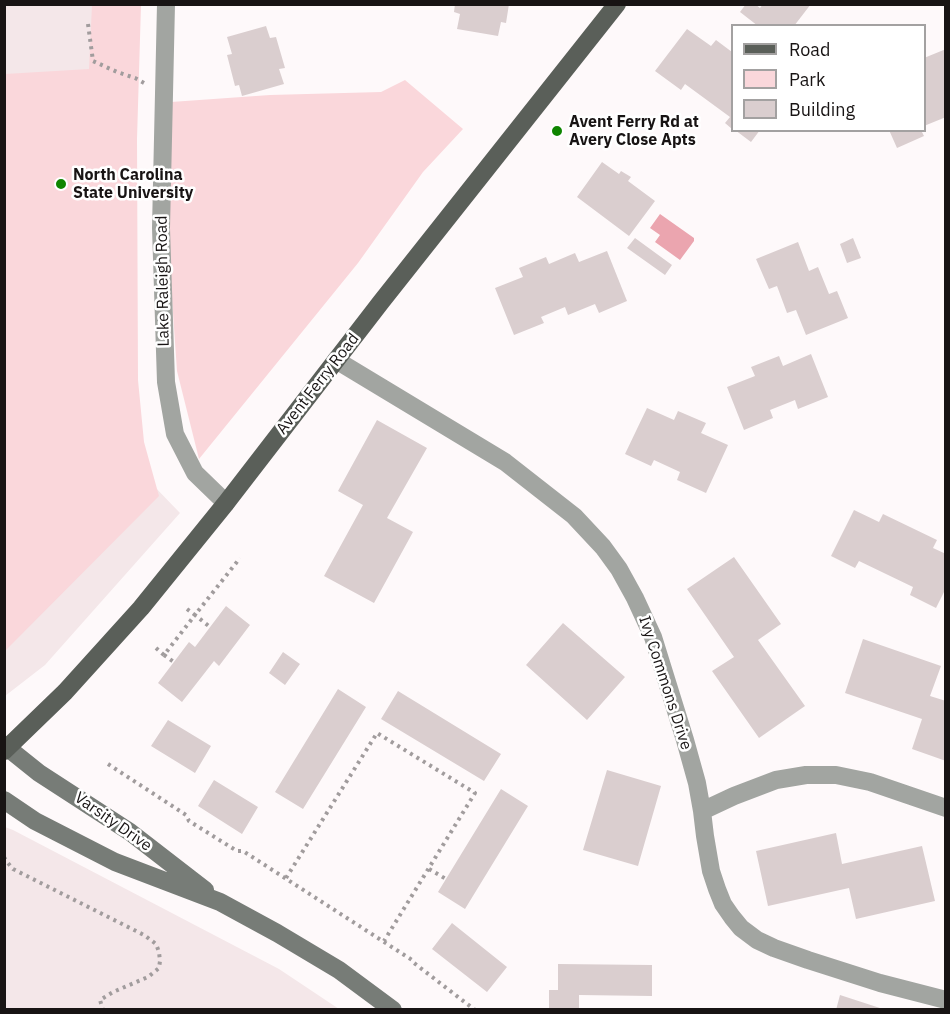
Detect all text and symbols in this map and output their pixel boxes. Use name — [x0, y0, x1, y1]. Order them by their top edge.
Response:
legend — [731, 24, 926, 132]
text: Road — [789, 38, 830, 61]
text: Park — [789, 68, 825, 91]
text: Building — [789, 98, 855, 121]
place label: Avent Ferry Rd at Avery Close Apts — [569, 112, 699, 150]
marker: Avent Ferry Rd at Avery Close Apts — [550, 124, 564, 138]
place label: North Carolina State University — [73, 165, 193, 203]
marker: North Carolina State University — [54, 177, 68, 191]
street label: Lake Raleigh Road — [152, 215, 174, 347]
street label: Avent Ferry Road — [273, 330, 363, 438]
street label: Ivy Commons Drive — [634, 614, 696, 752]
street label: Varsity Drive — [71, 788, 155, 856]

